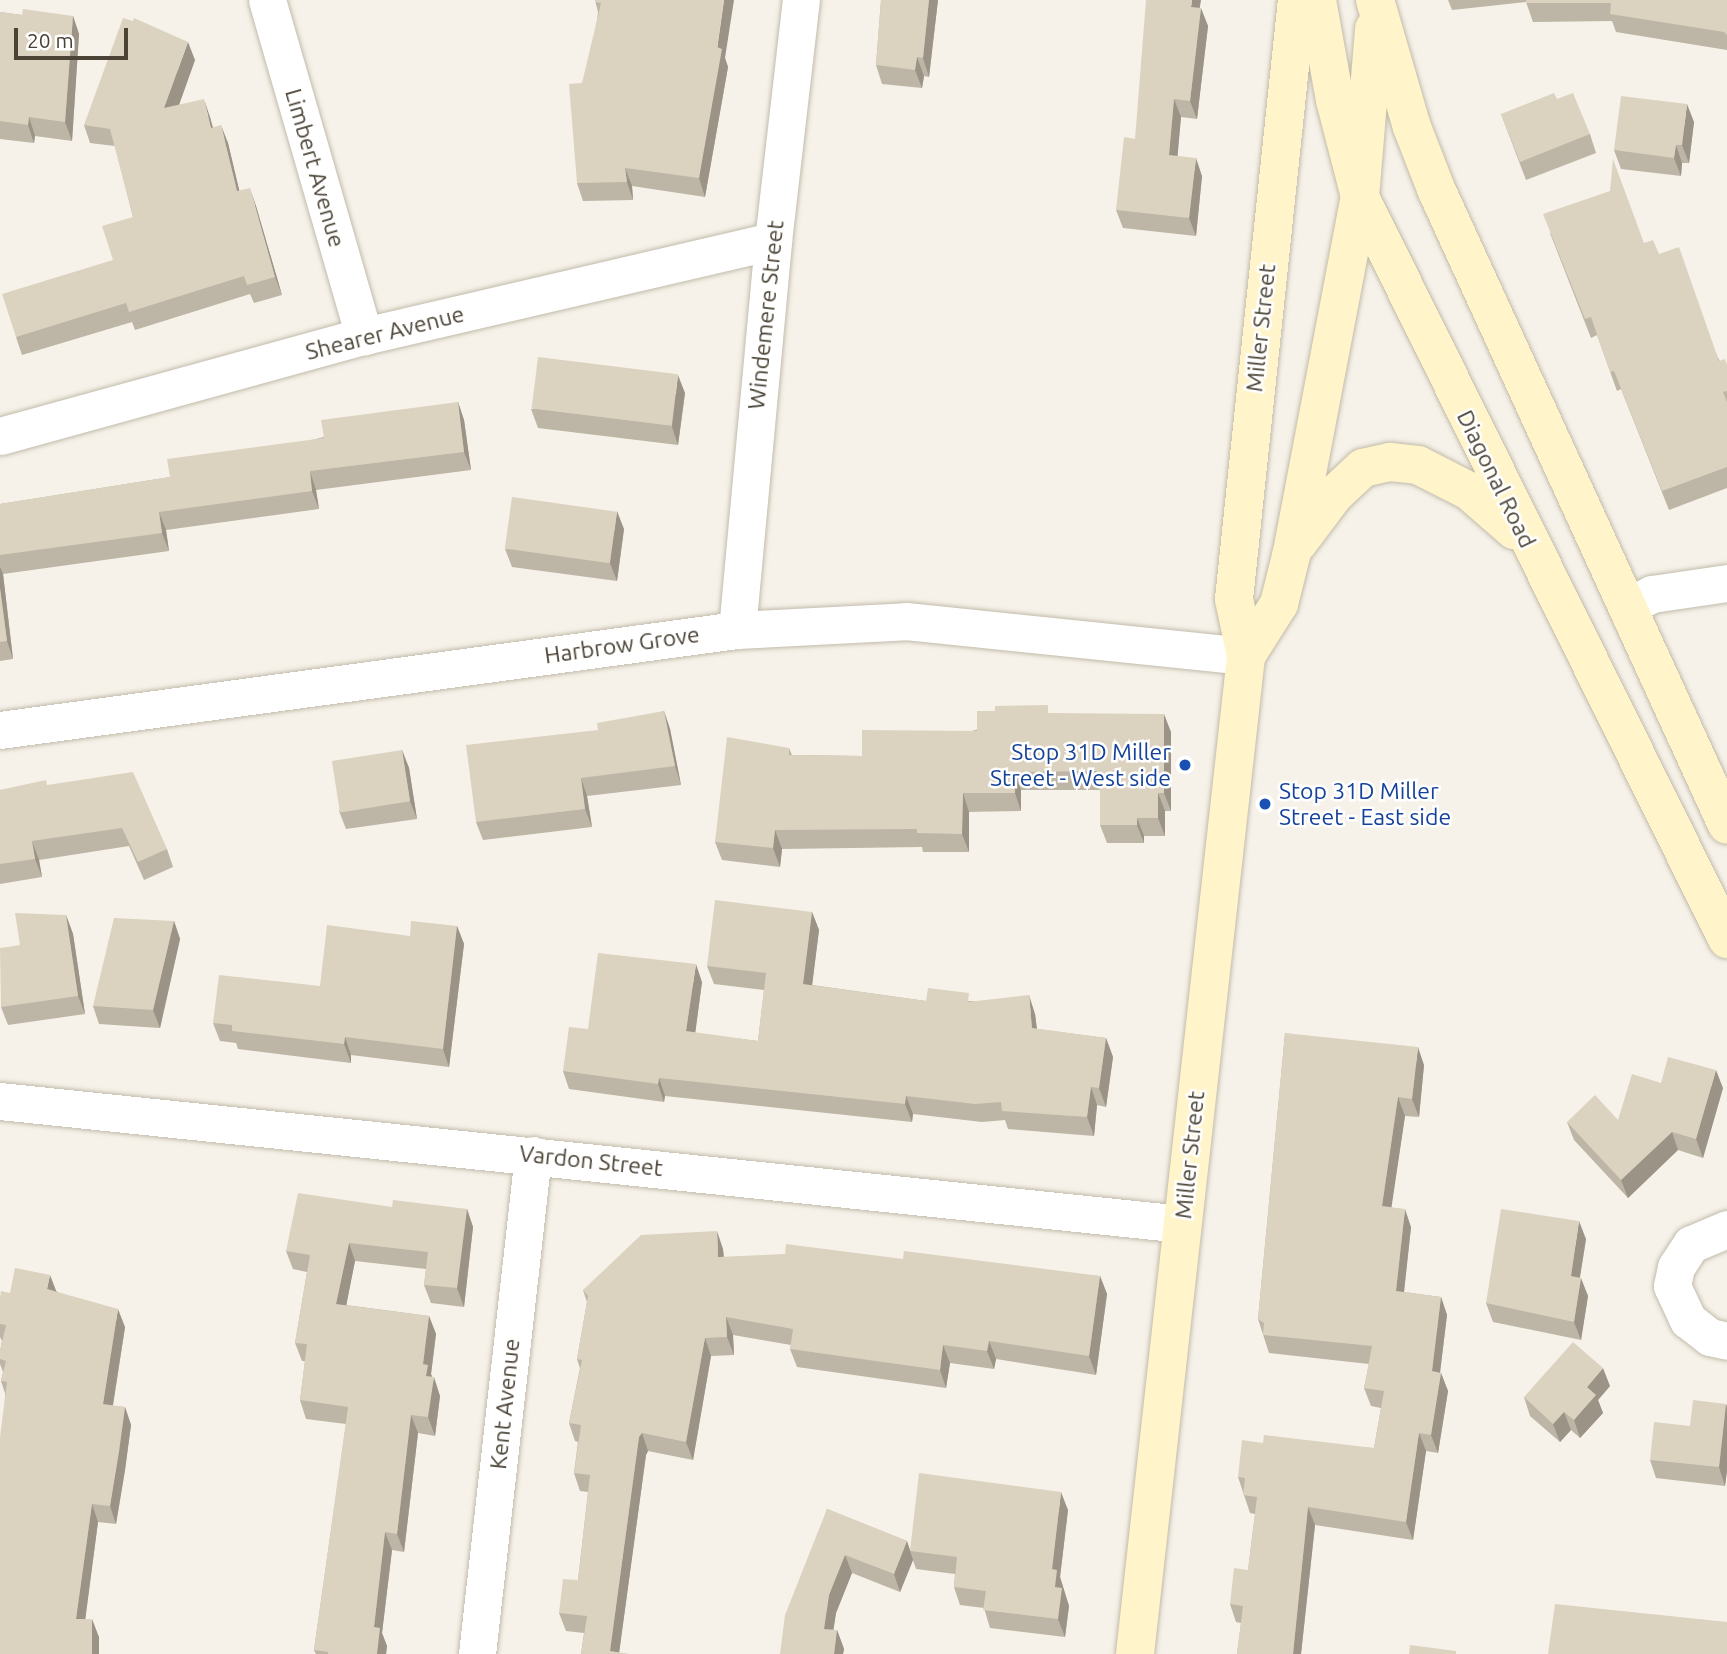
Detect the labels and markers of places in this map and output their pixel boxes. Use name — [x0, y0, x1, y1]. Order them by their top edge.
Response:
place label: Stop 31D Miller Street - West side — [990, 738, 1171, 792]
marker: Stop 31D Miller Street - West side — [1177, 757, 1193, 773]
place label: Stop 31D Miller Street - East side — [1279, 777, 1451, 831]
marker: Stop 31D Miller Street - East side — [1257, 796, 1273, 812]

